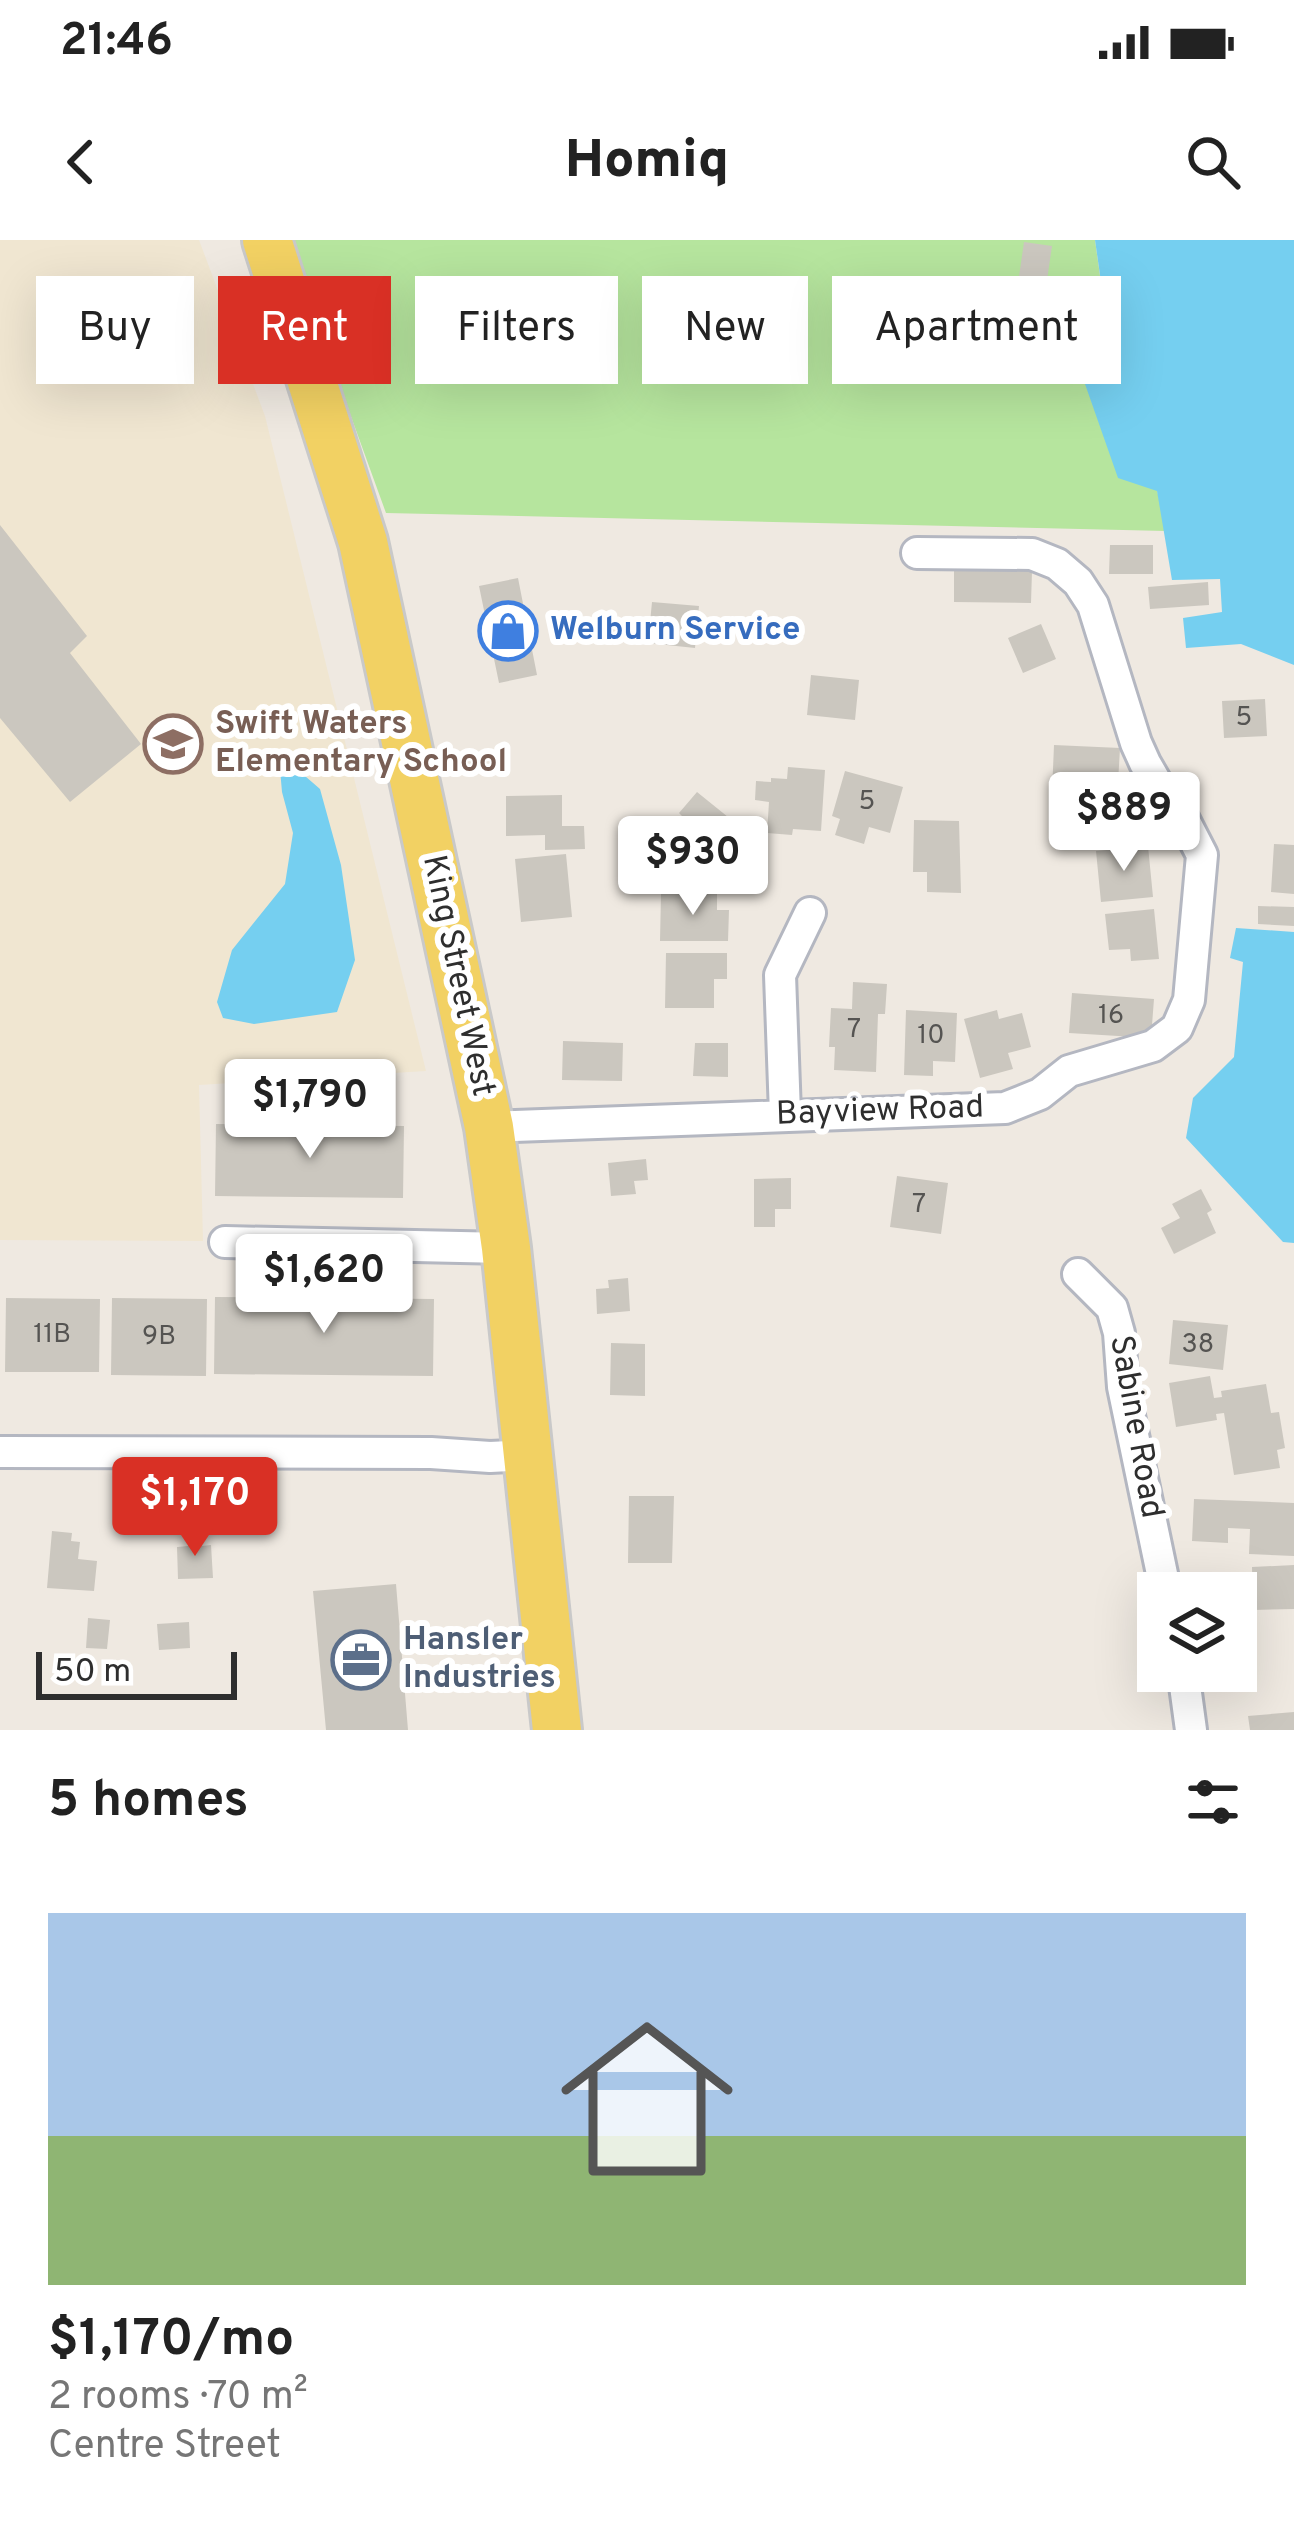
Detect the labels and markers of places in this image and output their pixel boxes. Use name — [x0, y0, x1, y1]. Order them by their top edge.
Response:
shop icon: Welburn Service — [477, 600, 539, 662]
place label: Welburn Service — [550, 610, 800, 652]
place label: Swift Waters Elementary School — [215, 704, 507, 784]
school or university icon: Swift Waters Elementary School — [142, 713, 204, 775]
pin: $889 — [1053, 772, 1195, 874]
pin: $930 — [622, 816, 764, 918]
pin: $1,790 — [212, 1059, 408, 1161]
pin: $1,620 — [226, 1234, 422, 1336]
pin: $1,170 — [97, 1457, 293, 1559]
place label: Hansler Industries — [403, 1620, 556, 1700]
office icon: Hansler Industries — [330, 1629, 392, 1691]

